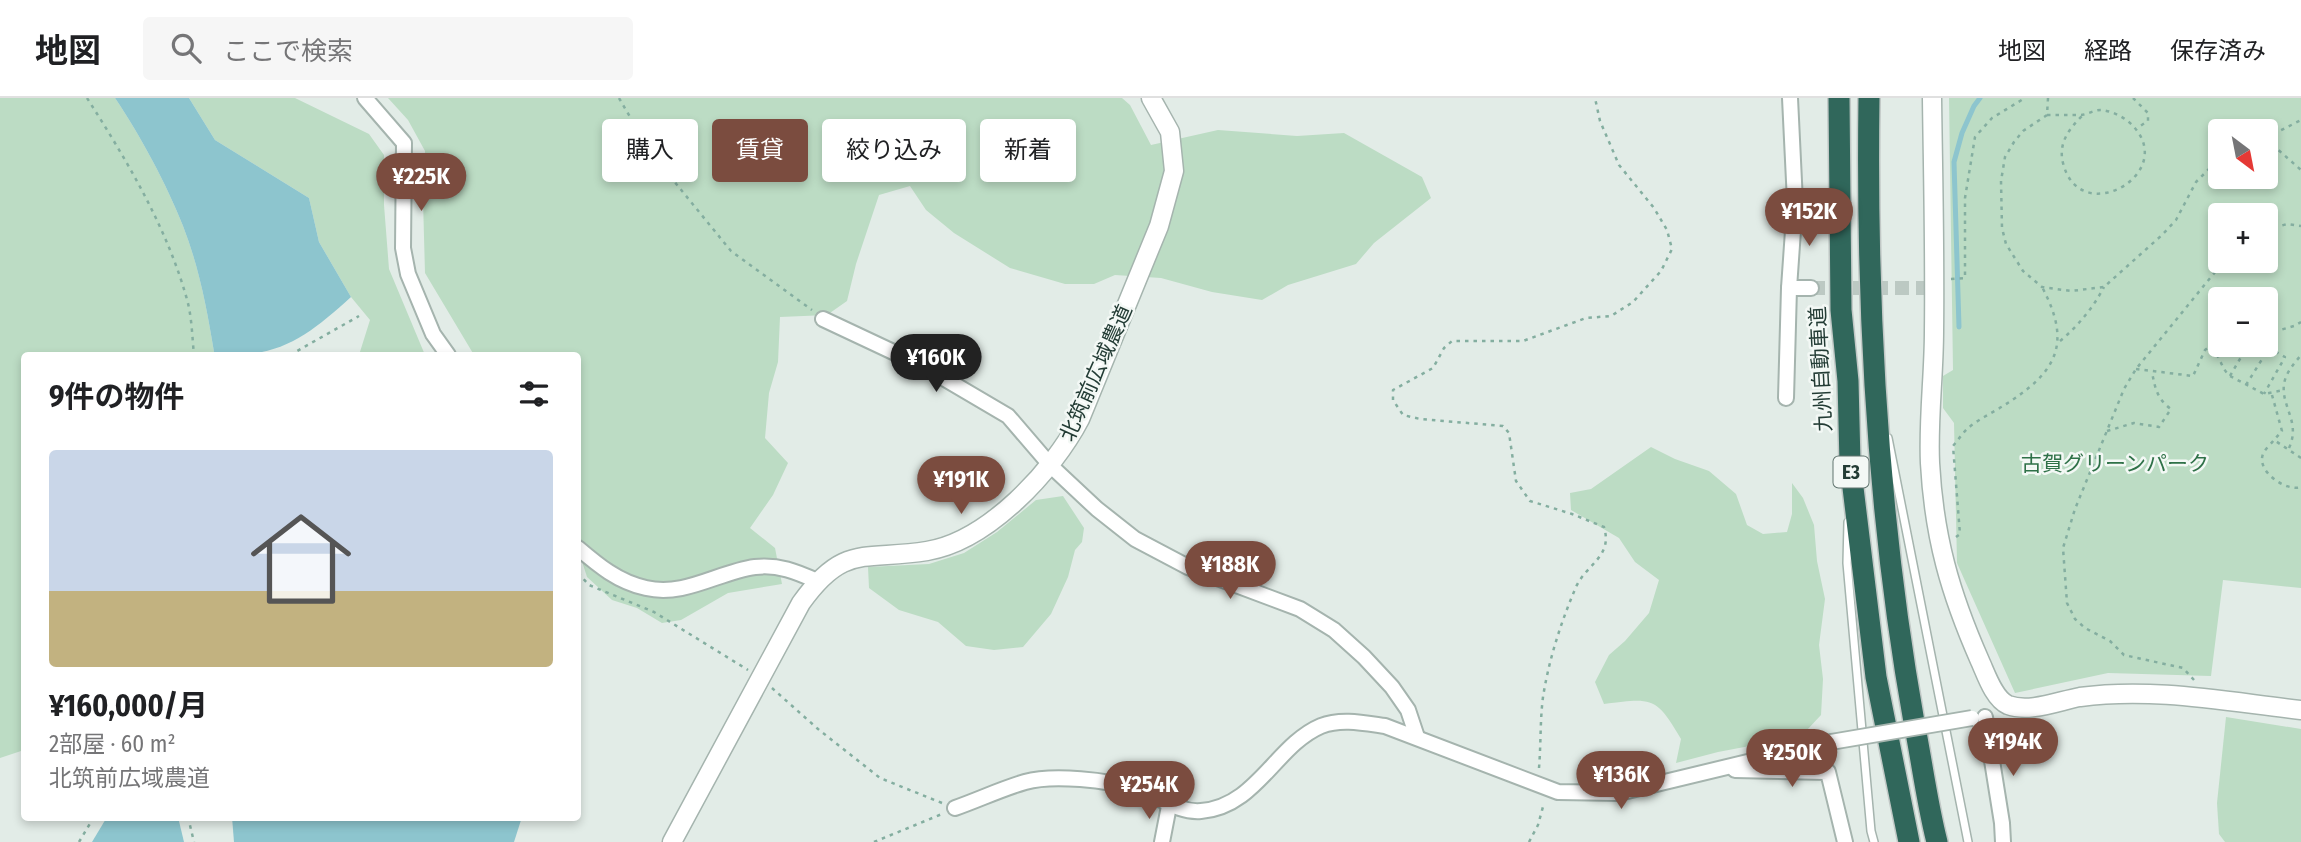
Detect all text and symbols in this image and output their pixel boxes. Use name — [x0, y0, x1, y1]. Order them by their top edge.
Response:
search box — [143, 17, 633, 80]
icon: search — [167, 29, 205, 67]
text: 地図 — [35, 31, 101, 71]
text: ここで検索 — [223, 36, 353, 67]
text: 地図 — [1998, 37, 2046, 65]
text: 経路 — [2084, 37, 2132, 65]
text: 保存済み — [2170, 37, 2266, 65]
chip: 購入 — [602, 119, 698, 182]
chip: 賃貸 — [712, 119, 808, 182]
chip: 絞り込み — [822, 119, 966, 182]
chip: 新着 — [980, 119, 1076, 182]
north arrow — [2208, 119, 2278, 189]
map controls — [2208, 119, 2278, 357]
pin: ¥225K — [372, 153, 470, 213]
text: ¥225K — [392, 162, 450, 190]
pin: ¥152K — [1760, 188, 1858, 248]
text: ¥152K — [1781, 197, 1837, 225]
button: + — [2208, 203, 2278, 273]
button: − — [2208, 287, 2278, 357]
street label: 北筑前広域農道 — [1054, 301, 1138, 445]
street label: 九州自動車道 — [1805, 305, 1837, 433]
pin: ¥160K — [887, 334, 985, 394]
text: ¥160K — [907, 343, 965, 371]
icon: filters — [515, 375, 553, 413]
text: 9件の物件 — [49, 379, 185, 415]
park label: 古賀グリーンパーク — [2021, 451, 2209, 477]
pin: ¥191K — [912, 456, 1010, 516]
road number: E3 — [1834, 456, 1868, 488]
text: ¥191K — [933, 465, 989, 493]
icon: home — [238, 496, 364, 622]
pin: ¥188K — [1181, 542, 1279, 601]
text: ¥188K — [1201, 550, 1259, 578]
text: ¥160,000/月 — [49, 688, 208, 724]
pin: ¥194K — [1964, 718, 2062, 778]
text: ¥194K — [1984, 727, 2042, 755]
text: 2部屋 · 60 m² — [49, 730, 176, 758]
pin: ¥250K — [1743, 730, 1841, 789]
text: ¥250K — [1762, 738, 1822, 766]
pin: ¥136K — [1572, 752, 1670, 811]
text: ¥136K — [1592, 760, 1650, 788]
pin: ¥254K — [1100, 762, 1198, 821]
text: 北筑前広域農道 — [49, 764, 210, 792]
text: ¥254K — [1120, 770, 1178, 798]

